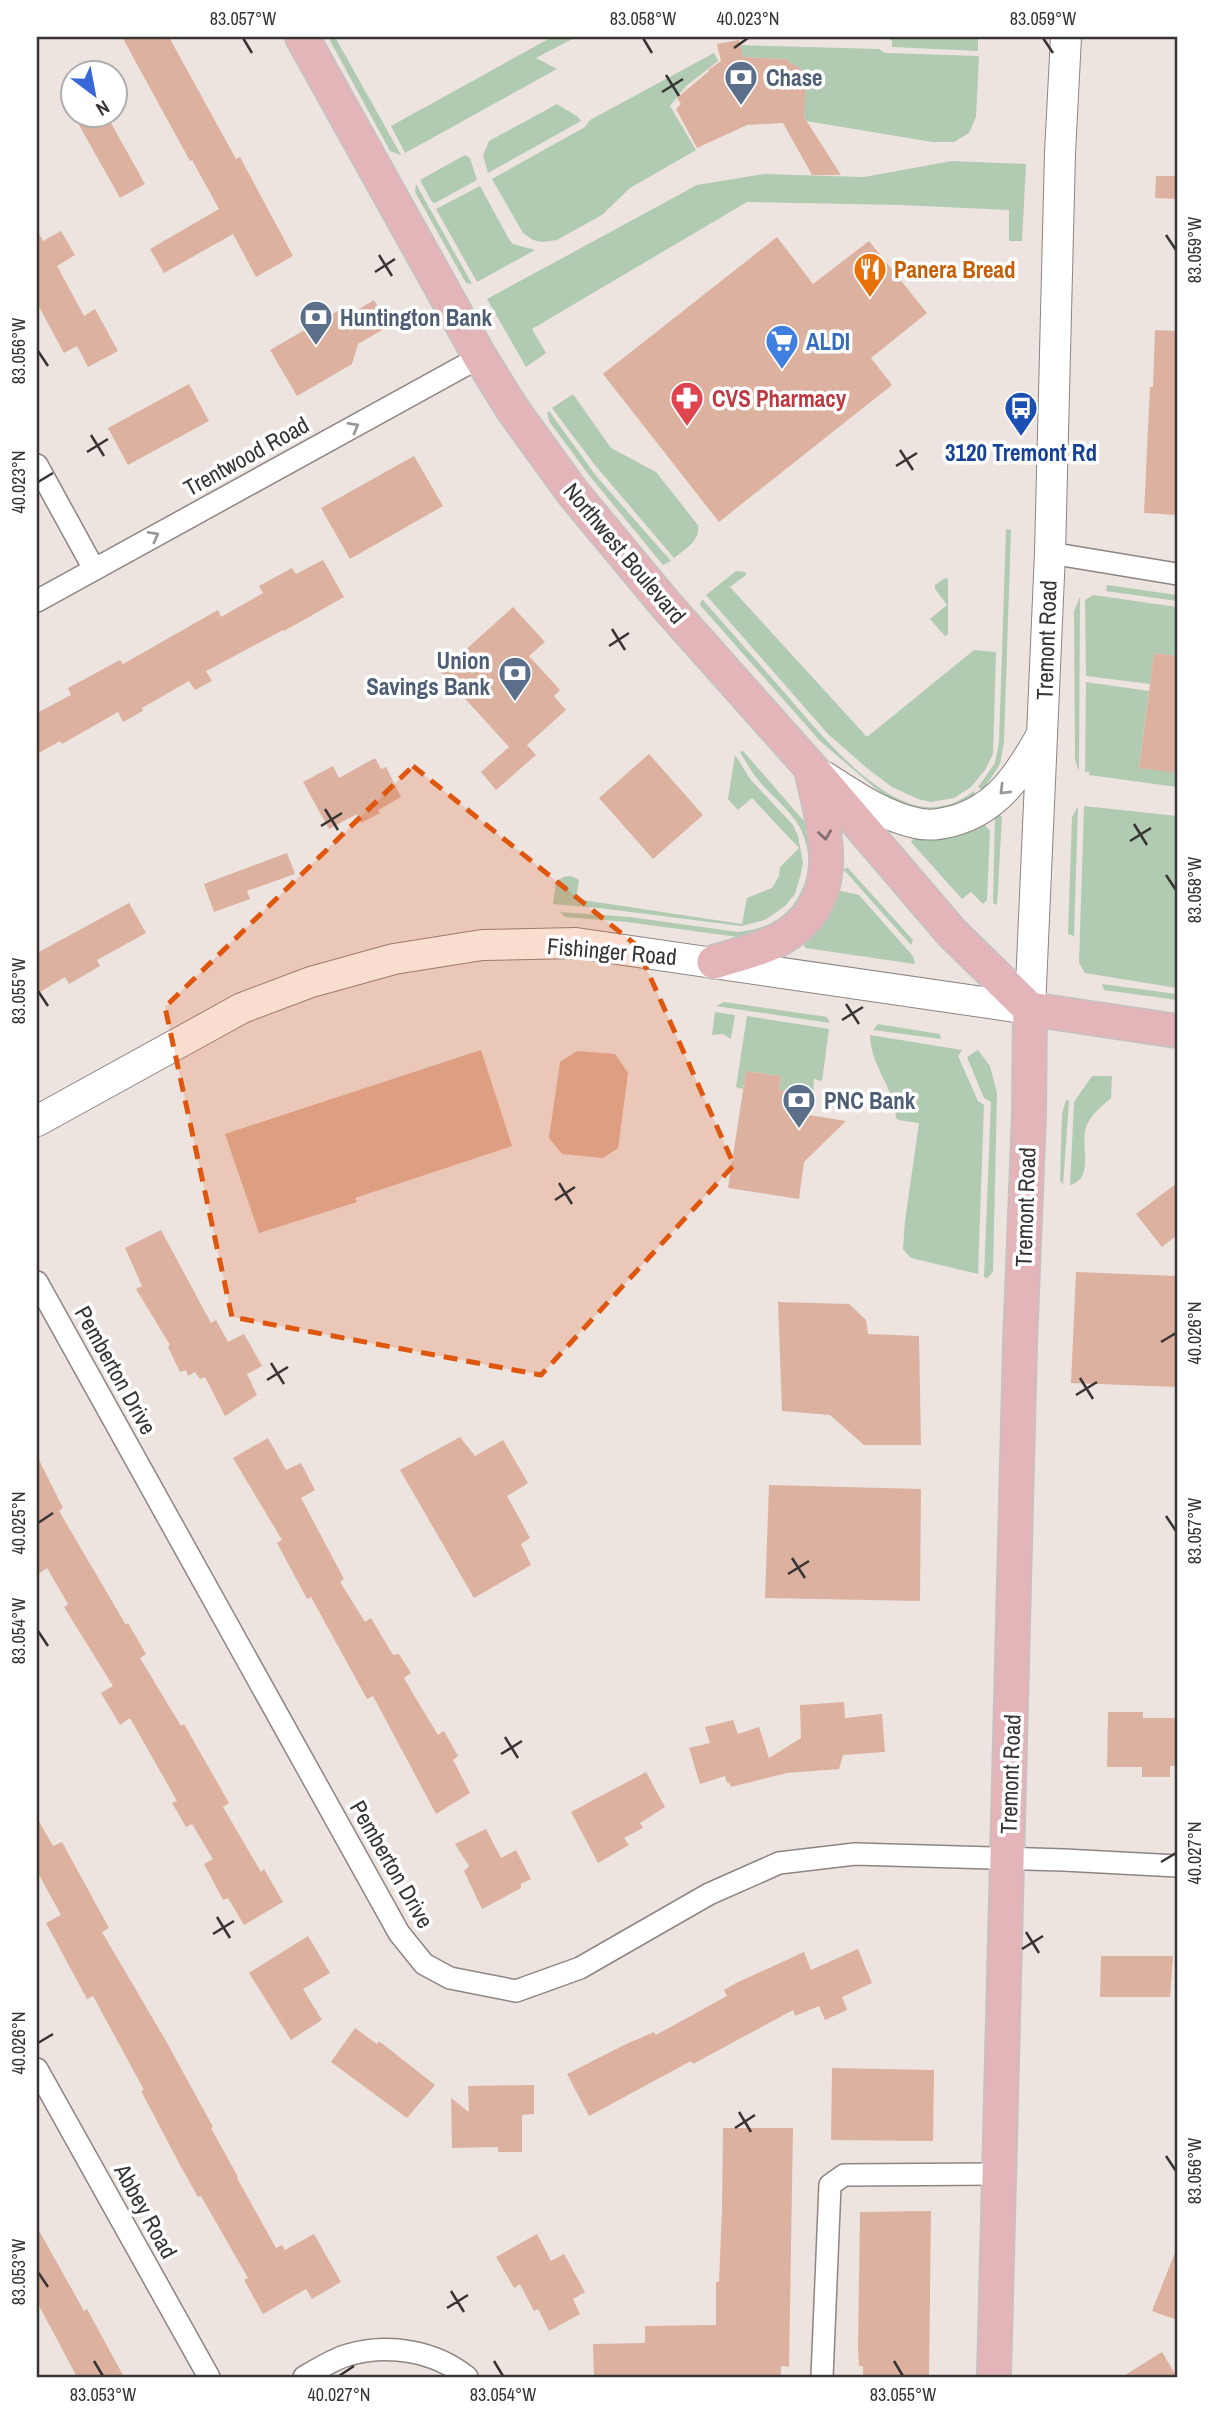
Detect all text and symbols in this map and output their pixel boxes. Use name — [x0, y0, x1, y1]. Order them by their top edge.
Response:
text: 83.057°W — [210, 6, 276, 31]
text: 83.058°W — [610, 6, 676, 31]
text: 40.023°N — [717, 6, 780, 31]
text: 83.059°W — [1010, 6, 1076, 31]
bank icon: Chase — [722, 58, 760, 107]
north arrow — [60, 60, 130, 130]
place label: Chase — [766, 62, 823, 93]
text: N — [91, 94, 115, 122]
text: 83.059°W — [1182, 217, 1207, 283]
restaurant icon: Panera Bread — [851, 250, 889, 299]
place label: Panera Bread — [894, 254, 1016, 285]
bank icon: Huntington Bank — [297, 298, 335, 347]
place label: Huntington Bank — [340, 302, 492, 333]
text: 83.056°W — [6, 318, 31, 384]
supermarket icon: ALDI — [763, 322, 801, 371]
place label: ALDI — [806, 326, 850, 357]
pharmacy icon: CVS Pharmacy — [668, 379, 706, 428]
place label: CVS Pharmacy — [712, 383, 847, 414]
bus stop icon: 3120 Tremont Rd — [1002, 389, 1040, 438]
street label: Trentwood Road — [178, 409, 314, 503]
one-way arrow — [346, 422, 359, 435]
place label: 3120 Tremont Rd — [945, 437, 1097, 468]
text: 40.023°N — [6, 451, 31, 514]
street label: Northwest Boulevard — [557, 476, 693, 630]
one-way arrow — [147, 531, 159, 544]
street label: Tremont Road — [1028, 580, 1064, 700]
place label: Union Savings Bank — [366, 645, 491, 702]
bank icon: Union Savings Bank — [496, 654, 534, 703]
one-way arrow — [999, 782, 1012, 795]
one-way arrow — [817, 829, 832, 841]
text: 83.058°W — [1182, 857, 1207, 923]
street label: Fishinger Road — [546, 930, 678, 972]
text: 83.055°W — [6, 958, 31, 1024]
bank icon: PNC Bank — [780, 1081, 818, 1130]
place label: PNC Bank — [824, 1085, 916, 1116]
street label: Tremont Road — [1007, 1147, 1043, 1267]
street label: Pemberton Drive — [68, 1300, 164, 1440]
text: 40.026°N — [1182, 1302, 1207, 1365]
text: 40.025°N — [6, 1492, 31, 1555]
text: 83.057°W — [1182, 1498, 1207, 1564]
text: 83.054°W — [6, 1598, 31, 1664]
street label: Tremont Road — [992, 1714, 1028, 1834]
street label: Pemberton Drive — [343, 1795, 441, 1933]
text: 40.027°N — [1182, 1822, 1207, 1885]
text: 40.026°N — [6, 2012, 31, 2075]
text: 83.056°W — [1182, 2138, 1207, 2204]
street label: Abbey Road — [107, 2157, 185, 2264]
text: 83.053°W — [6, 2239, 31, 2305]
text: 83.053°W — [70, 2382, 136, 2407]
text: 40.027°N — [308, 2382, 371, 2407]
text: 83.054°W — [470, 2382, 536, 2407]
text: 83.055°W — [870, 2382, 936, 2407]

